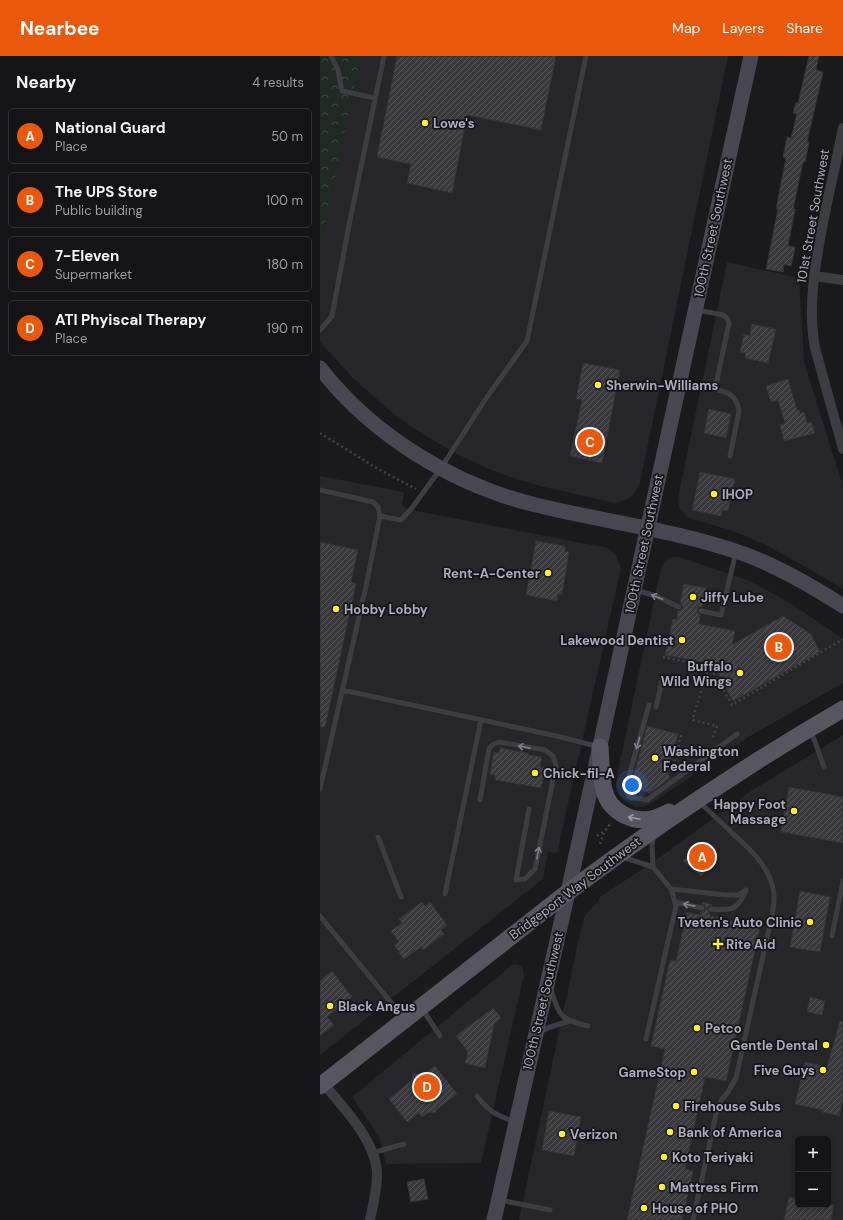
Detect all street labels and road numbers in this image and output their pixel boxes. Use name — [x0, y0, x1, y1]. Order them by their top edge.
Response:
street label: 101st Street Southwest — [793, 148, 833, 284]
street label: 100th Street Southwest — [690, 157, 736, 299]
street label: 100th Street Southwest — [621, 473, 667, 615]
street label: Bridgeport Way Southwest — [506, 833, 644, 943]
street label: 100th Street Southwest — [519, 930, 567, 1072]

